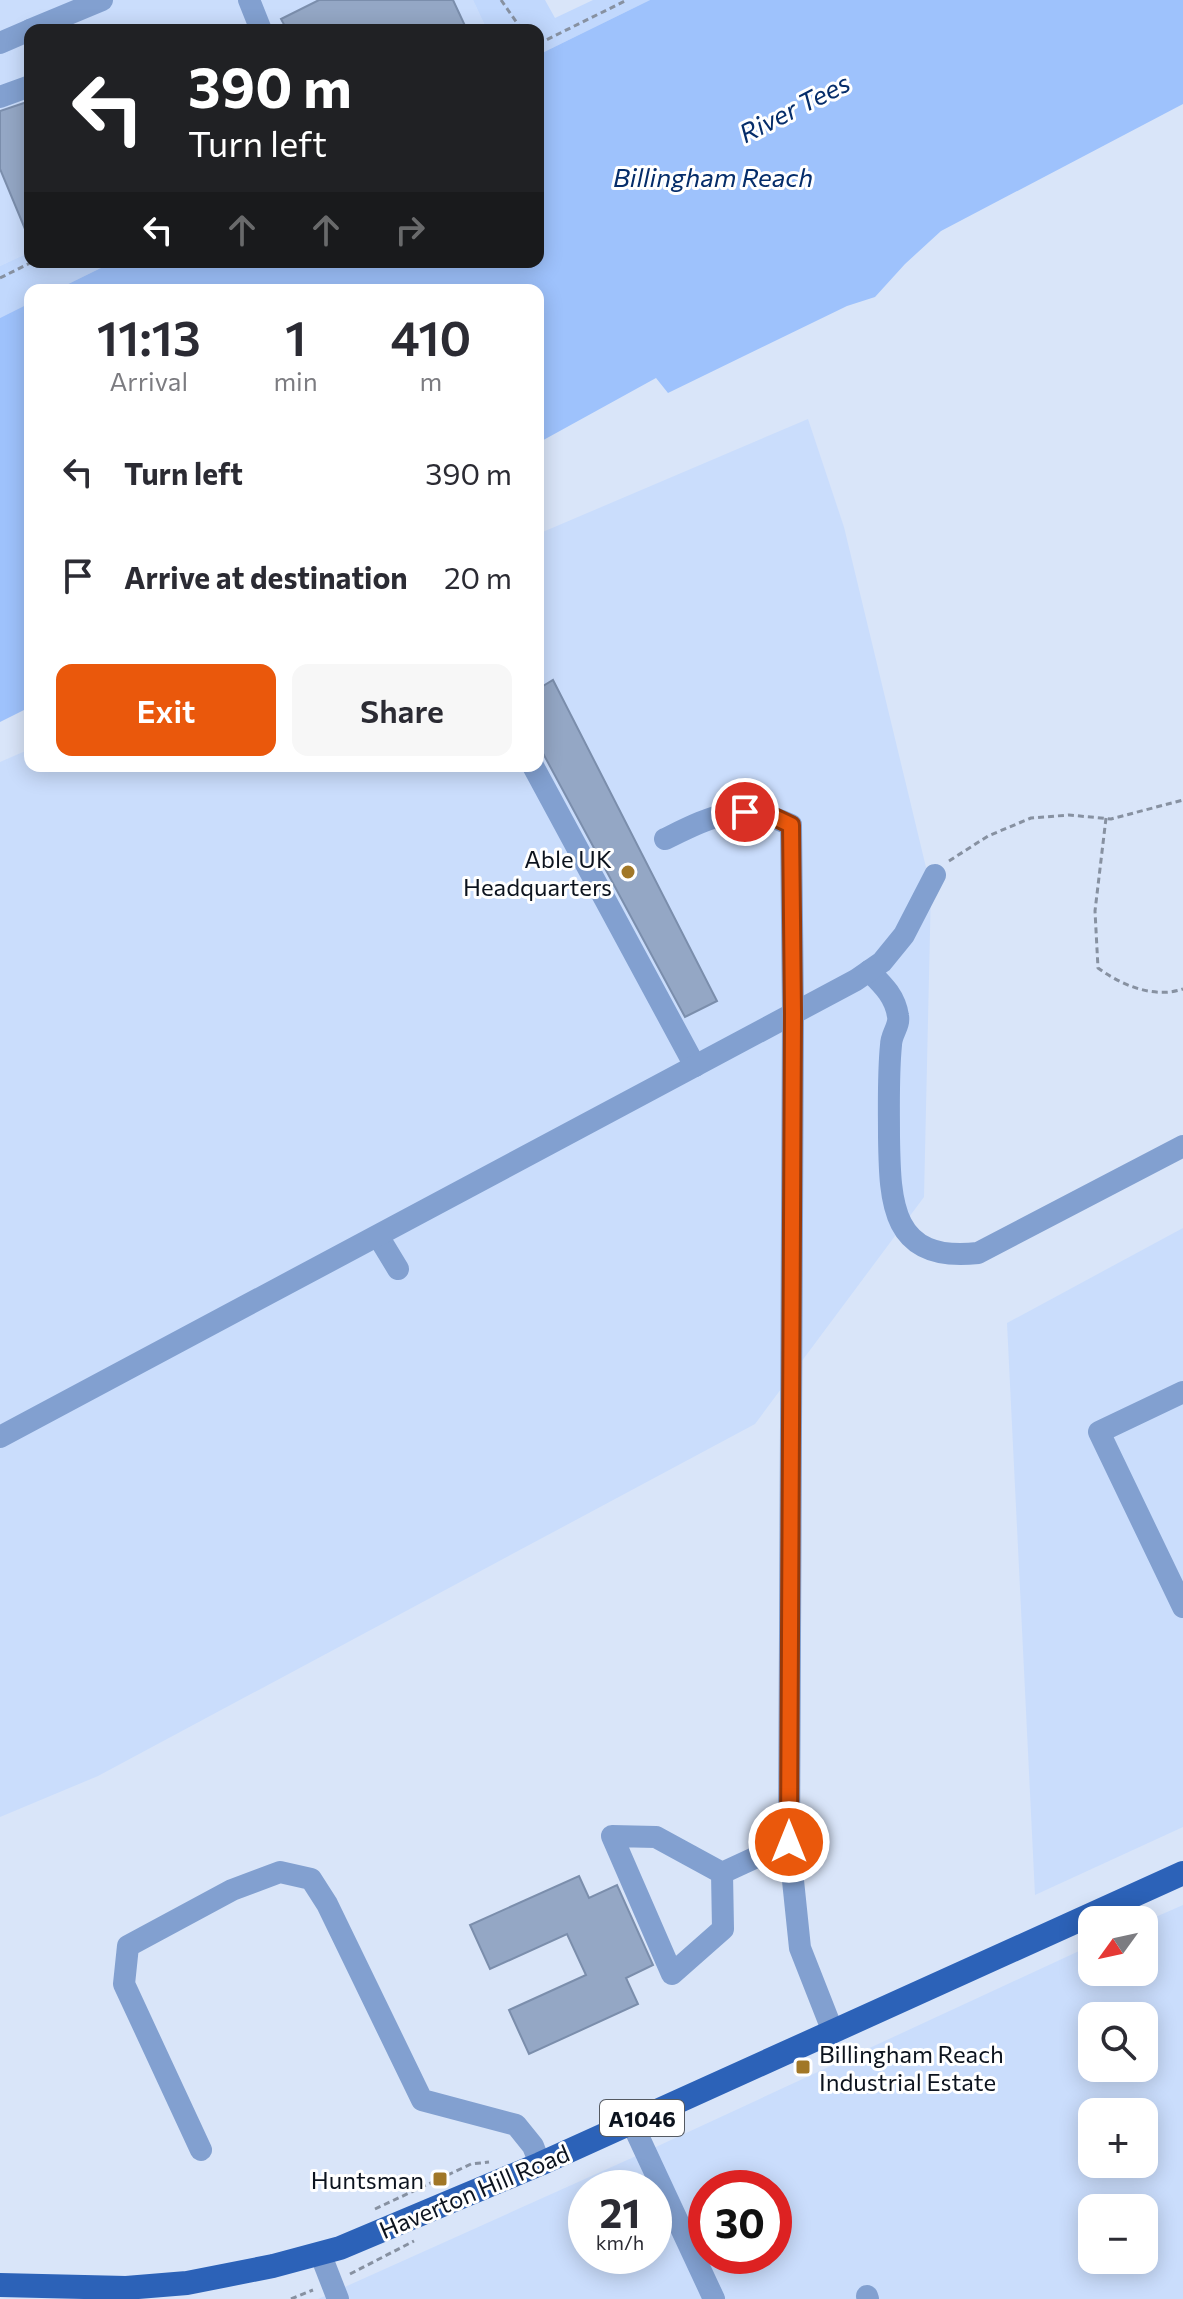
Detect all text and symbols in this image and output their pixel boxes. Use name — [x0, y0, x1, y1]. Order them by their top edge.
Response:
text: 390 m — [188, 51, 352, 120]
icon: left — [56, 56, 160, 160]
water label: River Tees — [733, 66, 855, 148]
text: Turn left — [188, 120, 327, 164]
water label: Billingham Reach — [613, 161, 813, 192]
icon: left — [136, 208, 180, 252]
icon: ahead — [220, 208, 264, 252]
icon: ahead — [304, 208, 348, 252]
icon: right — [388, 208, 432, 252]
text: 11:13 — [97, 307, 201, 366]
text: 1 — [285, 307, 306, 366]
text: 410 — [390, 307, 471, 366]
text: Arrival — [109, 365, 188, 396]
text: min — [273, 365, 318, 396]
text: m — [419, 365, 442, 396]
icon: left — [56, 450, 100, 494]
text: Turn left — [124, 454, 243, 491]
text: 390 m — [425, 454, 512, 491]
icon: arrive — [56, 554, 100, 598]
text: Arrive at destination — [124, 558, 408, 595]
text: 20 m — [444, 558, 512, 595]
button: Exit — [56, 664, 276, 756]
button: Share — [292, 664, 512, 756]
pin — [711, 778, 779, 846]
icon: arrive — [723, 790, 767, 834]
place label: Able UK Headquarters — [463, 844, 612, 901]
marker: Able UK Headquarters — [619, 863, 637, 881]
position arrow — [747, 1800, 831, 1884]
north arrow — [1078, 1906, 1158, 1986]
map controls — [1078, 1906, 1158, 2274]
button: search — [1078, 2002, 1158, 2082]
place label: Billingham Reach Industrial Estate — [819, 2039, 1004, 2096]
marker: Billingham Reach Industrial Estate — [794, 2058, 812, 2076]
button: + — [1078, 2098, 1158, 2178]
road number: A1046 — [600, 2100, 684, 2136]
street label: Haverton Hill Road — [375, 2138, 573, 2244]
place label: Huntsman — [311, 2165, 424, 2194]
marker: Huntsman — [431, 2170, 449, 2188]
speed limit sign: 30 — [688, 2170, 792, 2274]
text: 21 — [600, 2187, 640, 2236]
button: − — [1078, 2194, 1158, 2274]
text: km/h — [596, 2230, 644, 2254]

